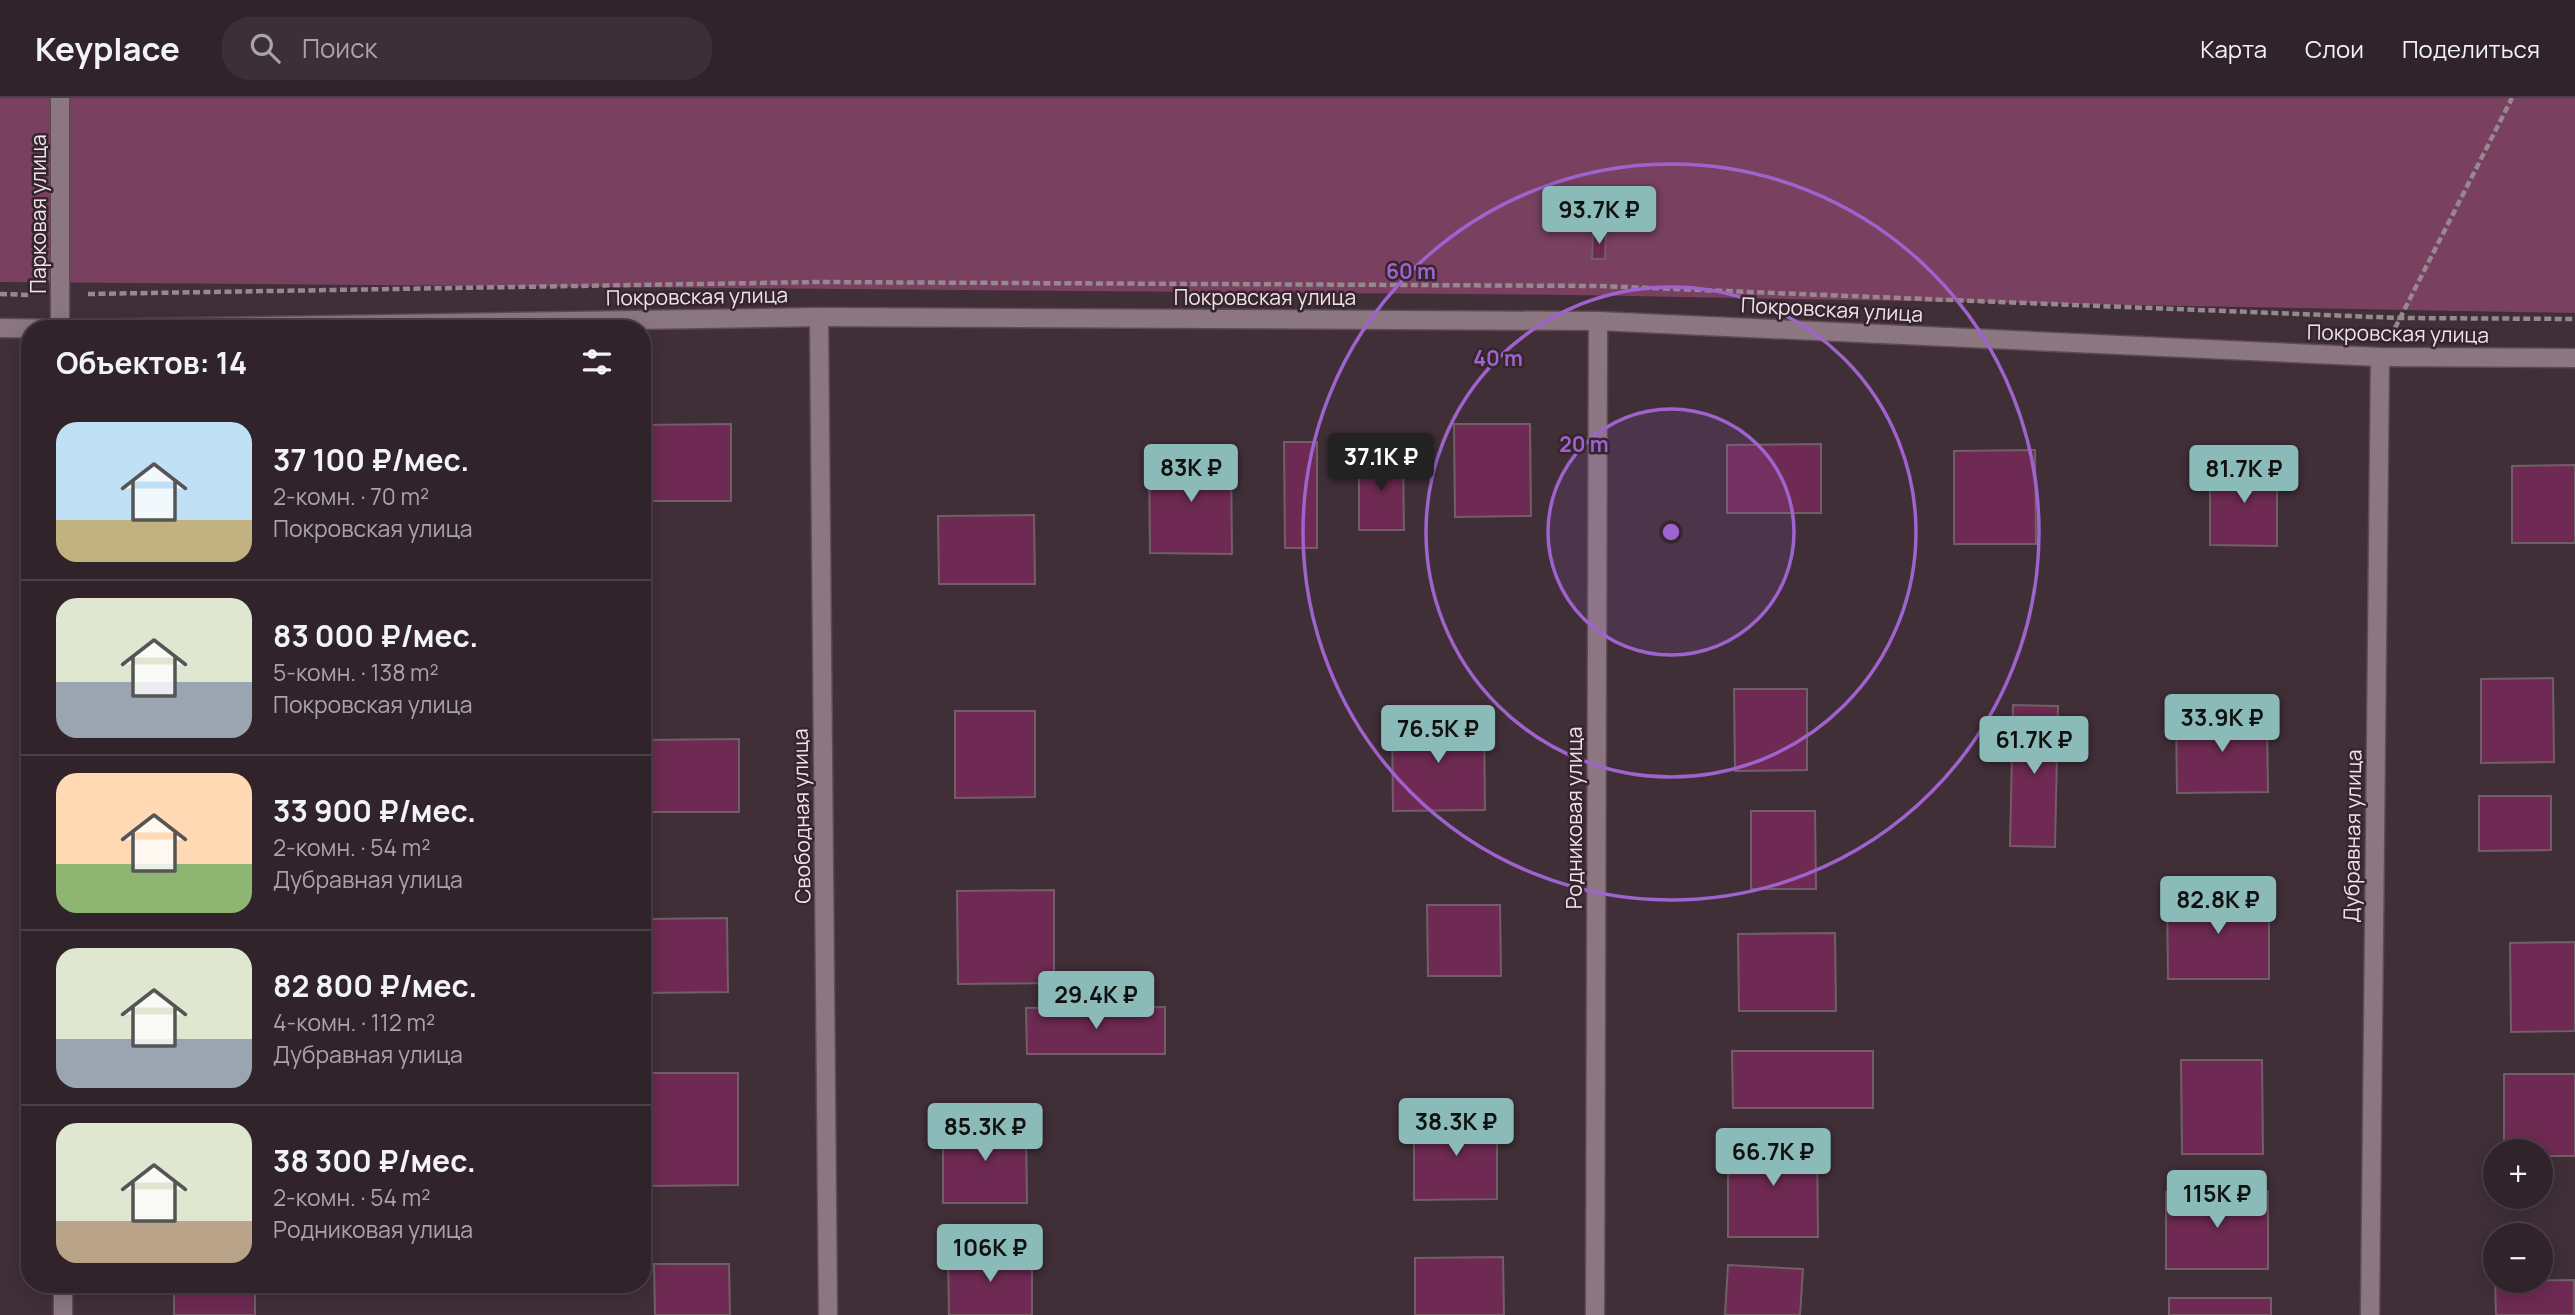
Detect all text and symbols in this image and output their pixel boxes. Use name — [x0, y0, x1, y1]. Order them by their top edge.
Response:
search box — [222, 17, 712, 80]
text: Keyplace — [35, 26, 180, 71]
icon: search — [246, 29, 284, 67]
text: Поиск — [302, 30, 377, 66]
text: Карта — [2200, 32, 2267, 65]
text: Слои — [2305, 32, 2364, 65]
text: Поделиться — [2402, 32, 2540, 65]
street label: Парковая улица — [24, 134, 52, 294]
pin: 93.7K ₽ — [1534, 186, 1664, 246]
text: 93.7K ₽ — [1558, 193, 1640, 225]
text: 60 m — [1386, 257, 1436, 285]
street label: Покровская улица — [606, 280, 788, 312]
street label: Покровская улица — [1174, 283, 1356, 311]
street label: Покровская улица — [1740, 290, 1924, 328]
street label: Покровская улица — [2307, 317, 2489, 349]
text: Объектов: 14 — [56, 342, 247, 383]
icon: filters — [578, 343, 616, 381]
text: 40 m — [1473, 344, 1523, 372]
text: 20 m — [1559, 430, 1609, 458]
pin: 37.1K ₽ — [1316, 434, 1446, 493]
text: 37 100 ₽/мес. — [273, 439, 469, 480]
text: 37.1K ₽ — [1344, 440, 1418, 472]
pin: 83K ₽ — [1142, 444, 1240, 504]
pin: 81.7K ₽ — [2179, 446, 2309, 505]
icon: home — [112, 450, 196, 534]
text: 83K ₽ — [1160, 451, 1222, 483]
text: 81.7K ₽ — [2205, 452, 2283, 484]
text: 2-комн. · 70 m² — [273, 480, 429, 512]
text: Покровская улица — [273, 512, 473, 544]
centre of rings — [1659, 520, 1683, 544]
text: 83 000 ₽/мес. — [273, 615, 478, 656]
icon: home — [112, 626, 196, 710]
text: 5-комн. · 138 m² — [273, 656, 439, 688]
text: Покровская улица — [273, 688, 473, 720]
pin: 33.9K ₽ — [2157, 694, 2287, 754]
text: 33.9K ₽ — [2181, 701, 2263, 733]
pin: 76.5K ₽ — [1373, 706, 1503, 765]
text: 76.5K ₽ — [1397, 712, 1479, 744]
pin: 61.7K ₽ — [1969, 716, 2099, 776]
text: 61.7K ₽ — [1995, 723, 2073, 755]
street label: Родниковая улица — [1560, 727, 1588, 909]
street label: Свободная улица — [785, 728, 817, 904]
street label: Дубравная улица — [2336, 749, 2368, 923]
text: 33 900 ₽/мес. — [273, 790, 476, 831]
icon: home — [112, 801, 196, 885]
text: 2-комн. · 54 m² — [273, 831, 430, 863]
text: Дубравная улица — [273, 863, 463, 895]
pin: 82.8K ₽ — [2153, 876, 2283, 936]
text: 82.8K ₽ — [2176, 883, 2260, 915]
text: 82 800 ₽/мес. — [273, 965, 477, 1006]
pin: 29.4K ₽ — [1031, 972, 1161, 1031]
icon: home — [112, 976, 196, 1060]
text: 29.4K ₽ — [1054, 978, 1138, 1010]
text: 4-комн. · 112 m² — [273, 1006, 435, 1038]
text: Дубравная улица — [273, 1038, 463, 1070]
pin: 38.3K ₽ — [1391, 1098, 1521, 1158]
pin: 85.3K ₽ — [920, 1104, 1050, 1163]
text: 38.3K ₽ — [1415, 1105, 1497, 1137]
text: 85.3K ₽ — [944, 1110, 1026, 1142]
pin: 66.7K ₽ — [1708, 1128, 1838, 1188]
text: 66.7K ₽ — [1732, 1135, 1814, 1167]
map controls — [2483, 1139, 2553, 1293]
button: + — [2483, 1139, 2553, 1209]
text: 38 300 ₽/мес. — [273, 1140, 476, 1181]
icon: home — [112, 1151, 196, 1235]
pin: 115K ₽ — [2160, 1170, 2274, 1230]
text: 115K ₽ — [2183, 1177, 2251, 1209]
text: 2-комн. · 54 m² — [273, 1181, 430, 1213]
text: Родниковая улица — [273, 1213, 473, 1245]
button: − — [2483, 1223, 2553, 1293]
pin: 106K ₽ — [933, 1224, 1047, 1284]
text: 106K ₽ — [953, 1231, 1027, 1263]

